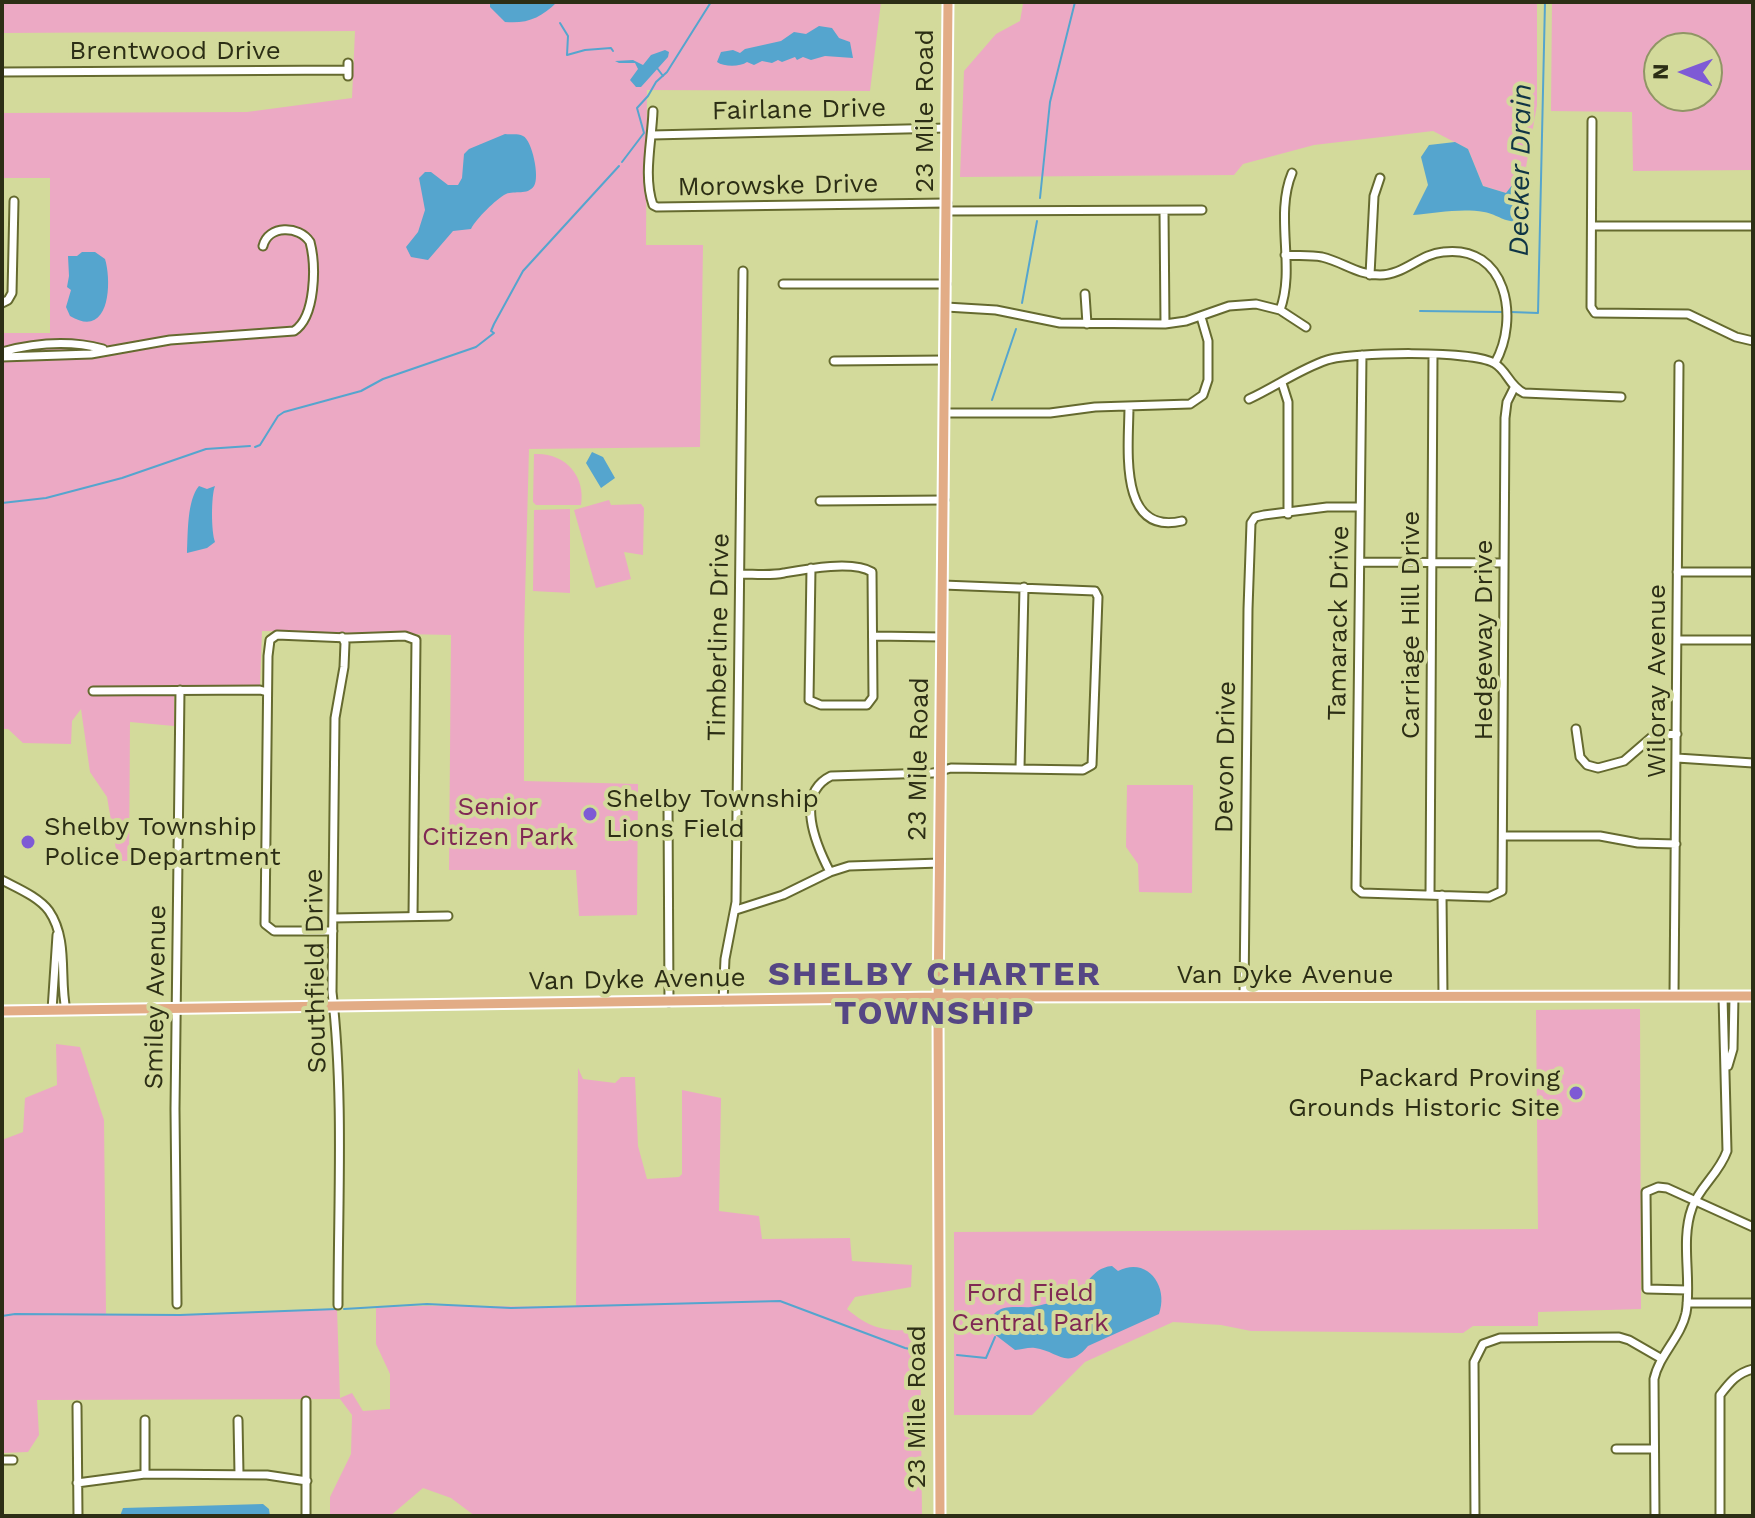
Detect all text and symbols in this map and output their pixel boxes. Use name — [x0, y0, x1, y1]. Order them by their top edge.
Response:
street label: 23 Mile Road — [909, 29, 941, 193]
north arrow — [1643, 32, 1723, 112]
street label: Brentwood Drive — [69, 35, 281, 67]
text: N — [1648, 63, 1673, 80]
water label: Decker Drain — [1503, 83, 1539, 257]
street label: Fairlane Drive — [712, 93, 886, 127]
street label: Morowske Drive — [677, 169, 879, 203]
street label: Carriage Hill Drive — [1395, 511, 1427, 739]
street label: Tamarack Drive — [1322, 525, 1356, 721]
street label: Timberline Drive — [702, 533, 736, 741]
street label: Hedgeway Drive — [1468, 539, 1500, 741]
street label: Wiloray Avenue — [1641, 584, 1673, 778]
street label: 23 Mile Road — [902, 677, 936, 841]
street label: Devon Drive — [1209, 681, 1243, 833]
place label: Shelby Township Lions Field — [606, 783, 819, 844]
park label: Senior Citizen Park — [422, 791, 574, 852]
marker: Shelby Township Lions Field — [581, 805, 599, 823]
place label: Shelby Township Police Department — [44, 811, 281, 872]
marker: Shelby Township Police Department — [19, 833, 37, 851]
street label: Southfield Drive — [299, 868, 333, 1074]
street label: Smiley Avenue — [139, 904, 173, 1090]
district label: SHELBY CHARTER TOWNSHIP — [768, 955, 1102, 1034]
street label: Van Dyke Avenue — [1176, 959, 1394, 991]
street label: Van Dyke Avenue — [528, 963, 746, 997]
place label: Packard Proving Grounds Historic Site — [1288, 1062, 1560, 1124]
marker: Packard Proving Grounds Historic Site — [1567, 1084, 1585, 1102]
park label: Ford Field Central Park — [951, 1277, 1109, 1338]
street label: 23 Mile Road — [901, 1325, 933, 1489]

